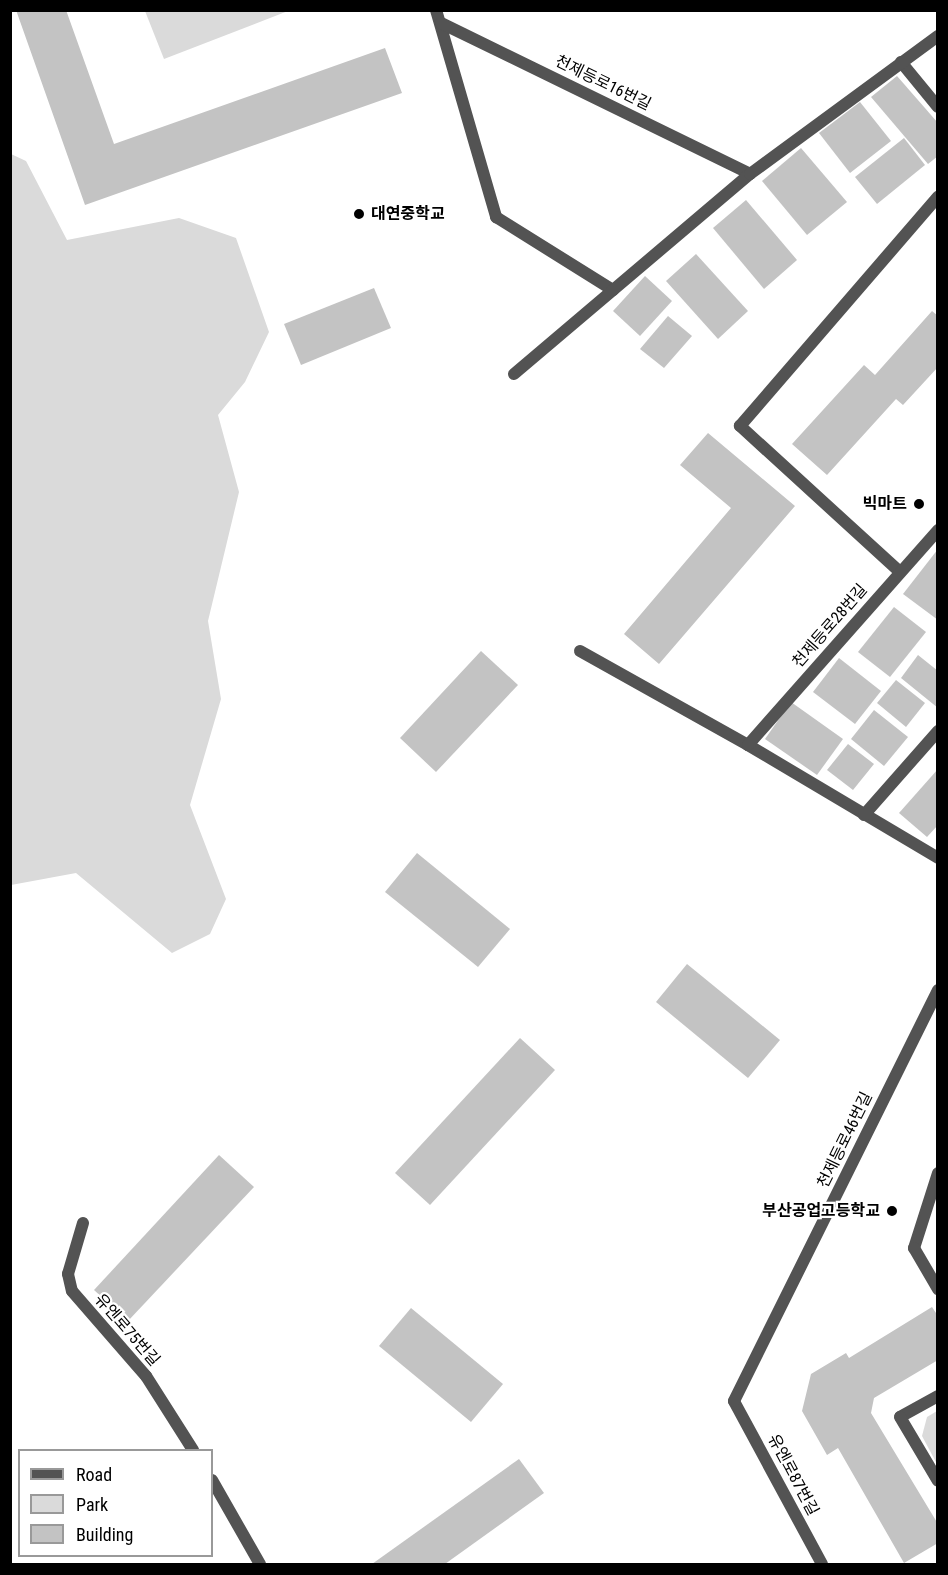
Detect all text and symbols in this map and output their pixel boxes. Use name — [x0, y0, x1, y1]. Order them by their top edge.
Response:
street label: 천제등로16번길 — [552, 52, 654, 114]
place label: 대연중학교 — [371, 204, 445, 224]
marker: 대연중학교 — [352, 207, 366, 221]
place label: 빅마트 — [863, 494, 907, 514]
marker: 빅마트 — [912, 497, 926, 511]
street label: 천제등로28번길 — [789, 580, 871, 672]
street label: 천제등로46번길 — [814, 1089, 876, 1191]
place label: 부산공업고등학교 — [762, 1201, 880, 1221]
marker: 부산공업고등학교 — [885, 1204, 899, 1218]
street label: 유엔로75번길 — [90, 1290, 164, 1370]
street label: 유엔로87번길 — [764, 1431, 822, 1519]
legend — [18, 1449, 213, 1557]
text: Road — [76, 1464, 112, 1485]
text: Park — [76, 1494, 108, 1515]
text: Building — [76, 1524, 133, 1545]

